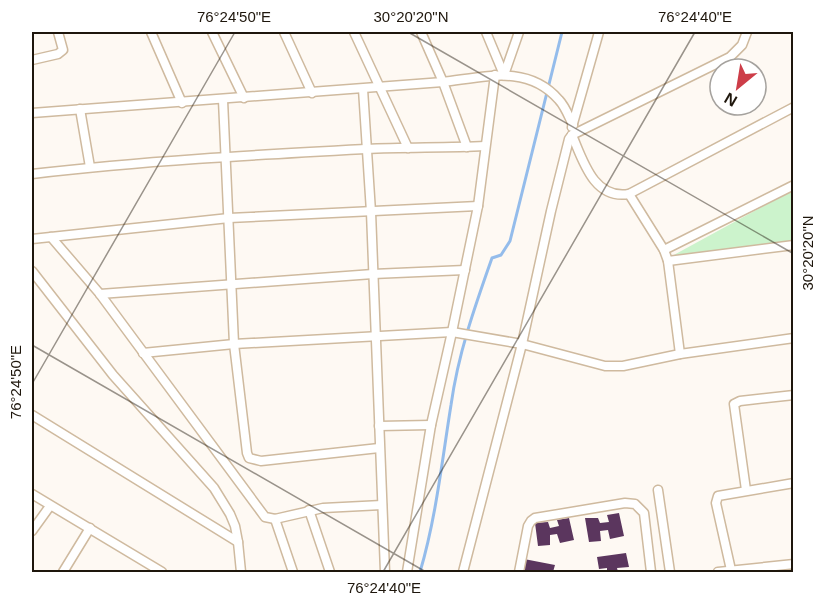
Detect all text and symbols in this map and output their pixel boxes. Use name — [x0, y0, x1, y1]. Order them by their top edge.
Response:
text: 76°24'50"E — [197, 8, 271, 25]
text: 30°20'20"N — [373, 8, 449, 25]
text: 76°24'40"E — [658, 8, 732, 25]
north arrow — [708, 57, 768, 117]
text: N — [721, 89, 740, 110]
text: 30°20'20"N — [799, 215, 816, 291]
text: 76°24'50"E — [7, 345, 24, 419]
text: 76°24'40"E — [347, 579, 421, 596]

